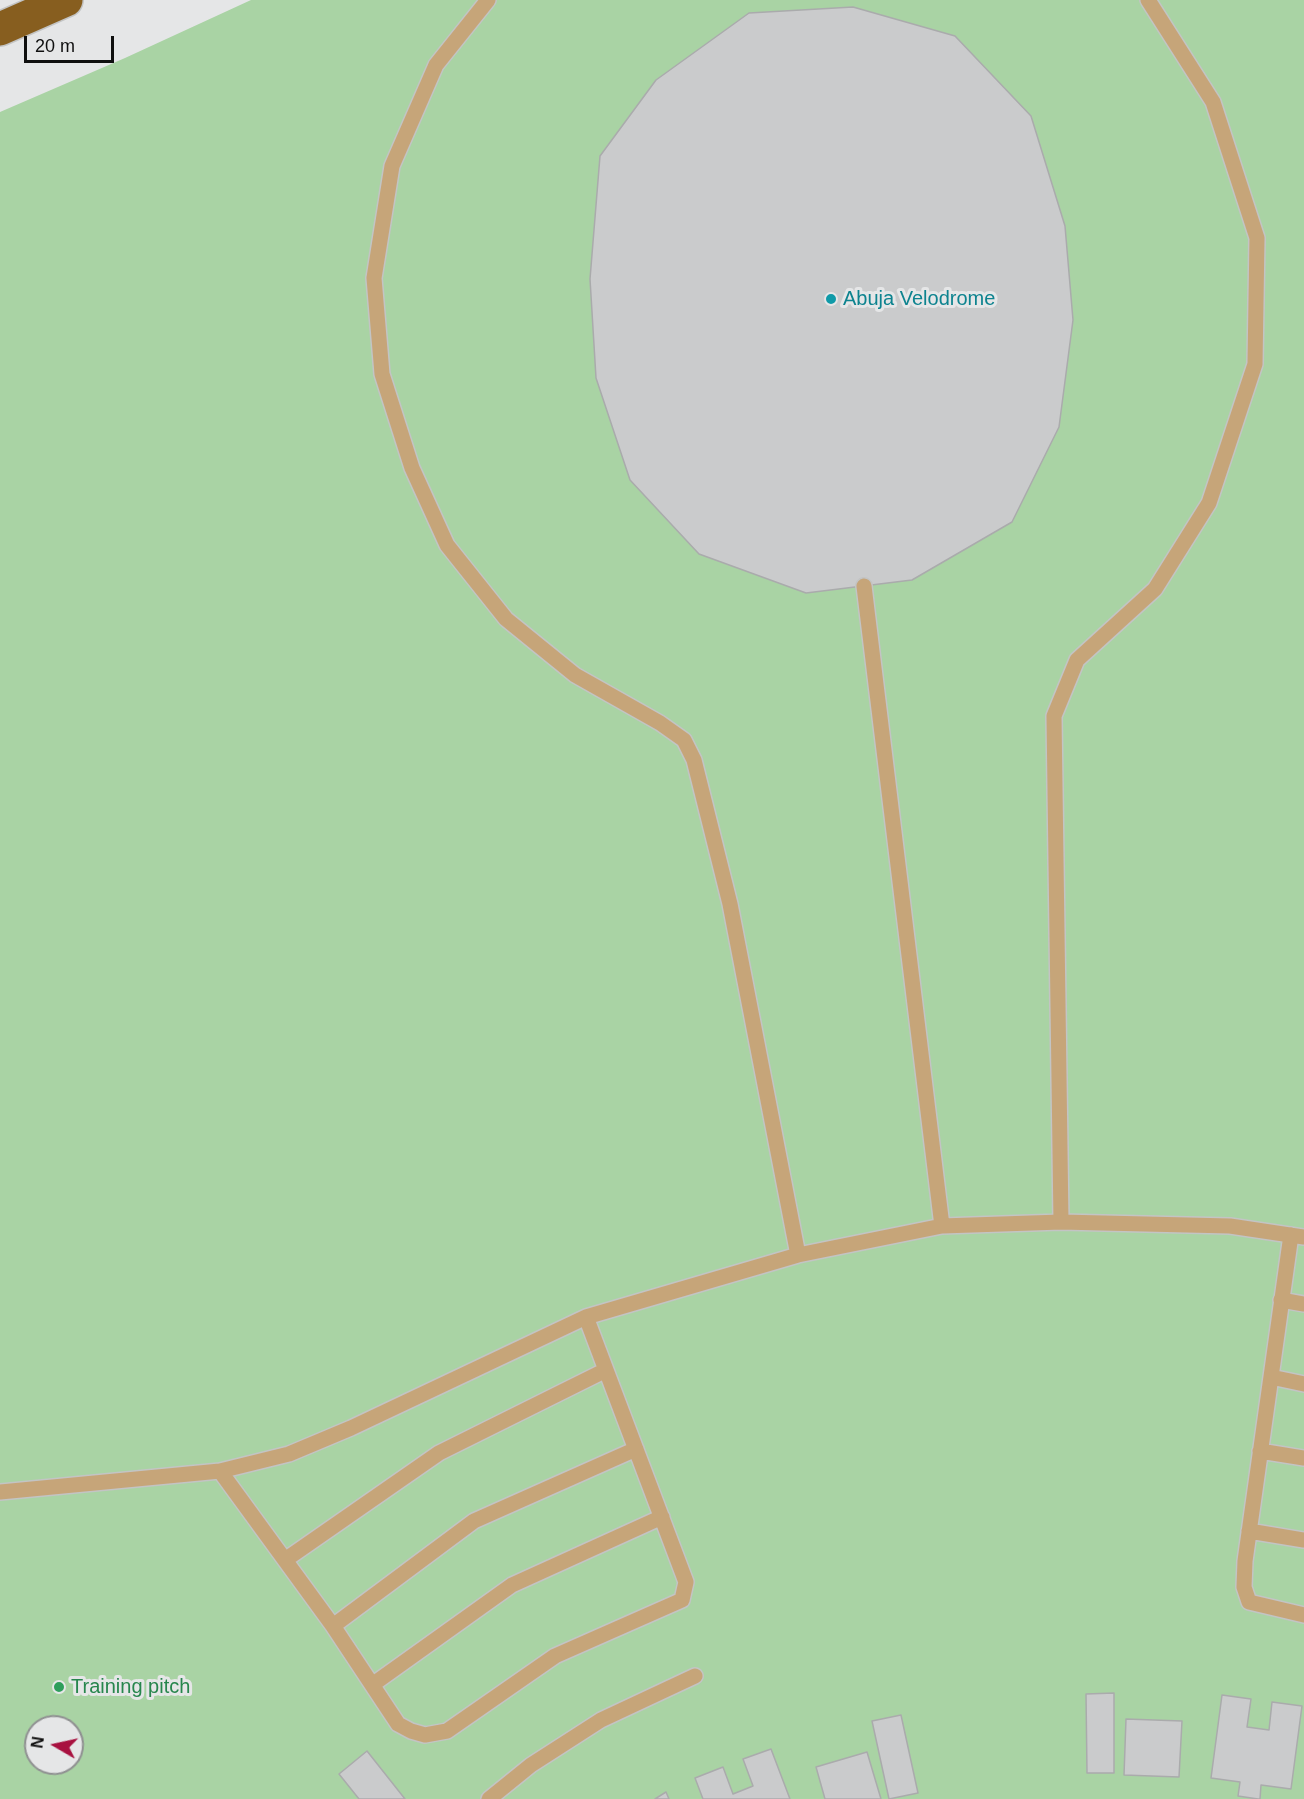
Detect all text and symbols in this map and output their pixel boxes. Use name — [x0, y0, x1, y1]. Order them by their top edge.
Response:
scale bar — [27, 24, 117, 62]
text: 20 m — [35, 36, 75, 56]
place label: Abuja Velodrome — [843, 287, 995, 311]
marker: Abuja Velodrome — [824, 292, 838, 306]
place label: Training pitch — [71, 1675, 190, 1699]
marker: Training pitch — [52, 1680, 66, 1694]
north arrow — [24, 1715, 84, 1775]
text: N — [28, 1735, 47, 1749]

